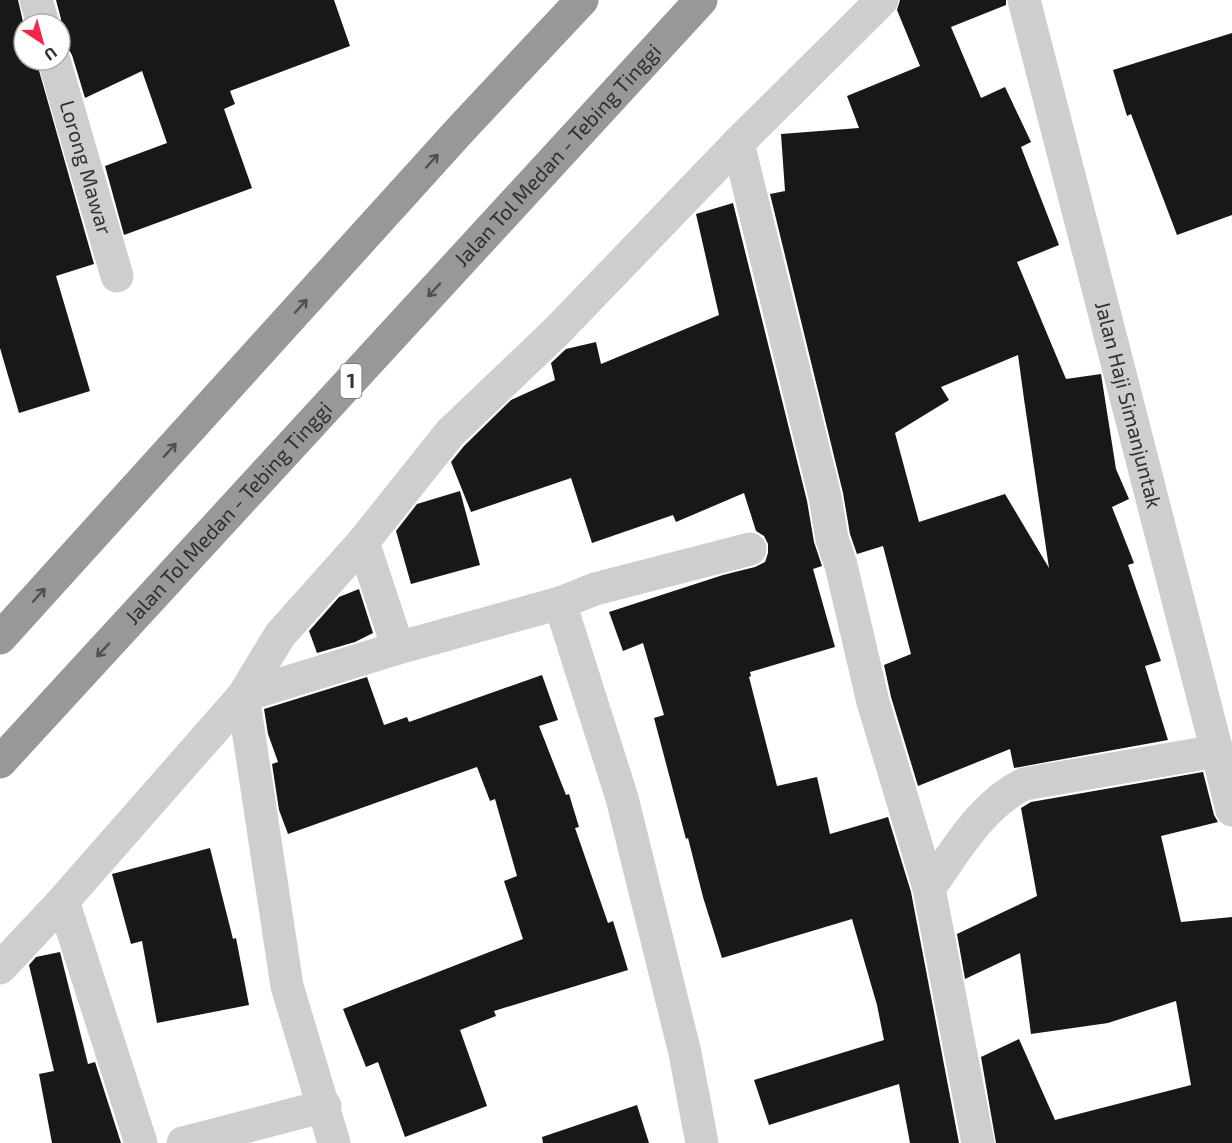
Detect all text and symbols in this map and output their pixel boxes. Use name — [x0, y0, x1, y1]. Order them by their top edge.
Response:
north arrow — [12, 12, 72, 72]
street label: Jalan Tol Medan - Tebing Tinggi — [448, 38, 665, 271]
text: U — [41, 44, 61, 65]
street label: Lorong Mawar — [55, 97, 118, 238]
one-way arrow — [425, 154, 439, 169]
one-way arrow — [427, 283, 441, 298]
street label: Jalan Haji Simanjuntak — [1091, 298, 1168, 511]
one-way arrow — [294, 299, 308, 314]
road number: 1 — [340, 364, 362, 398]
street label: Jalan Tol Medan - Tebing Tinggi — [119, 396, 336, 629]
one-way arrow — [163, 443, 177, 458]
one-way arrow — [32, 587, 46, 602]
one-way arrow — [96, 642, 110, 657]

